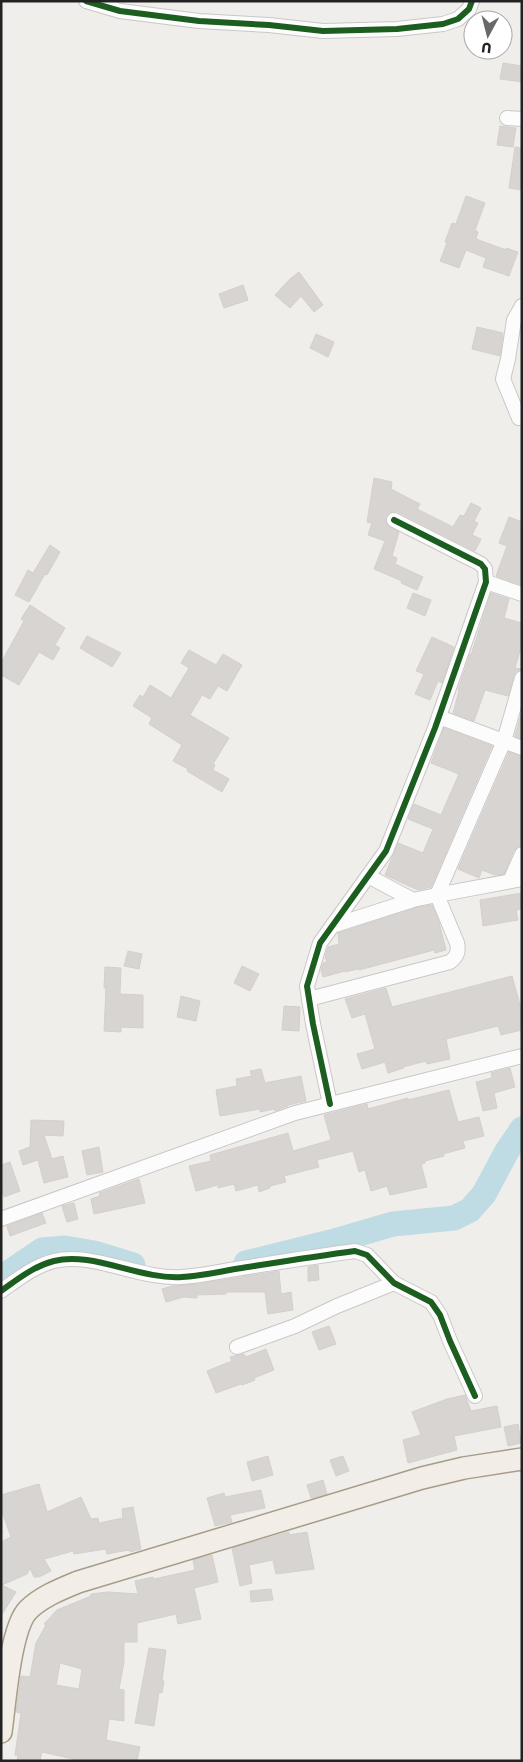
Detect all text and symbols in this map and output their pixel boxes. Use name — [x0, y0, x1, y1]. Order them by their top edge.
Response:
north arrow — [463, 10, 513, 60]
text: U — [480, 37, 493, 58]

